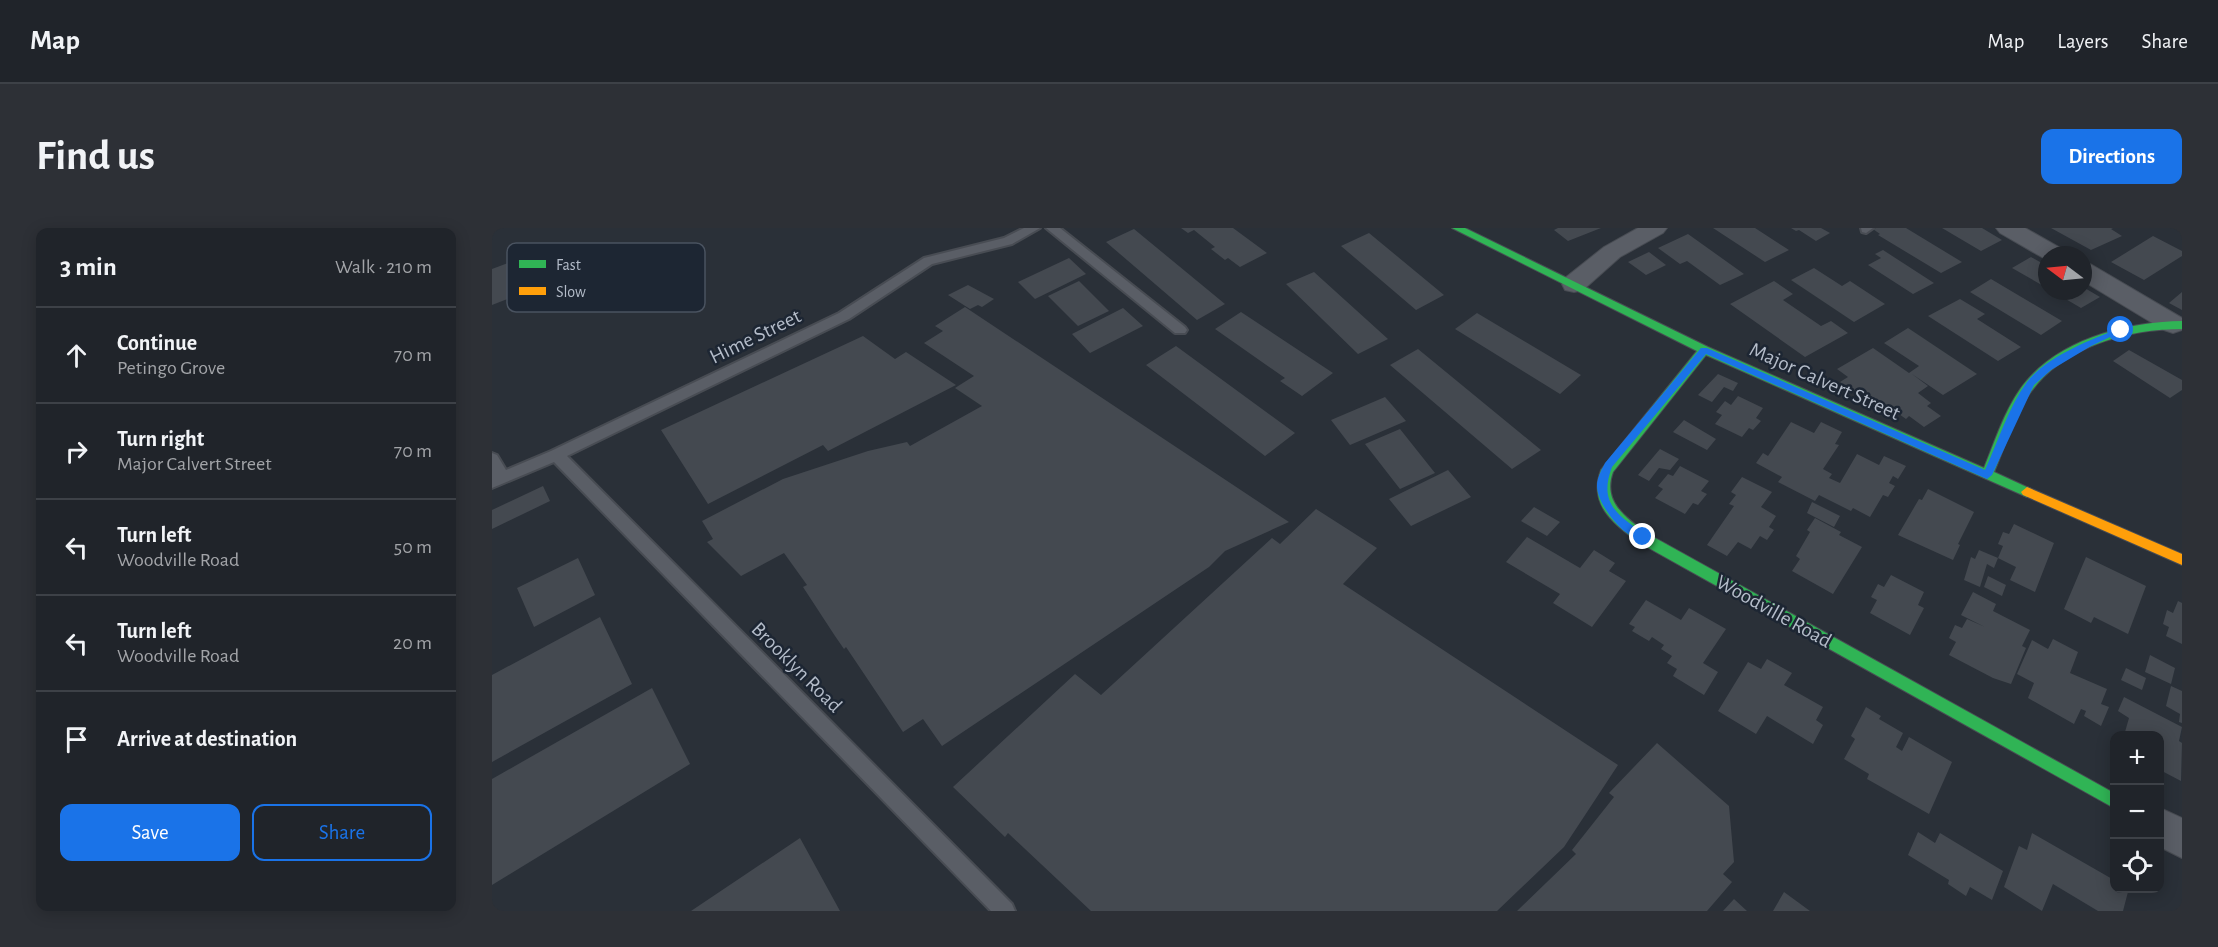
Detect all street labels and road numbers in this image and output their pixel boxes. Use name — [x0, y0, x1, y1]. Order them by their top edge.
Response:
street label: Hime Street — [706, 305, 805, 368]
street label: Major Calvert Street — [1746, 339, 1904, 424]
street label: Woodville Road — [1712, 571, 1835, 652]
street label: Brooklyn Road — [747, 618, 846, 717]

